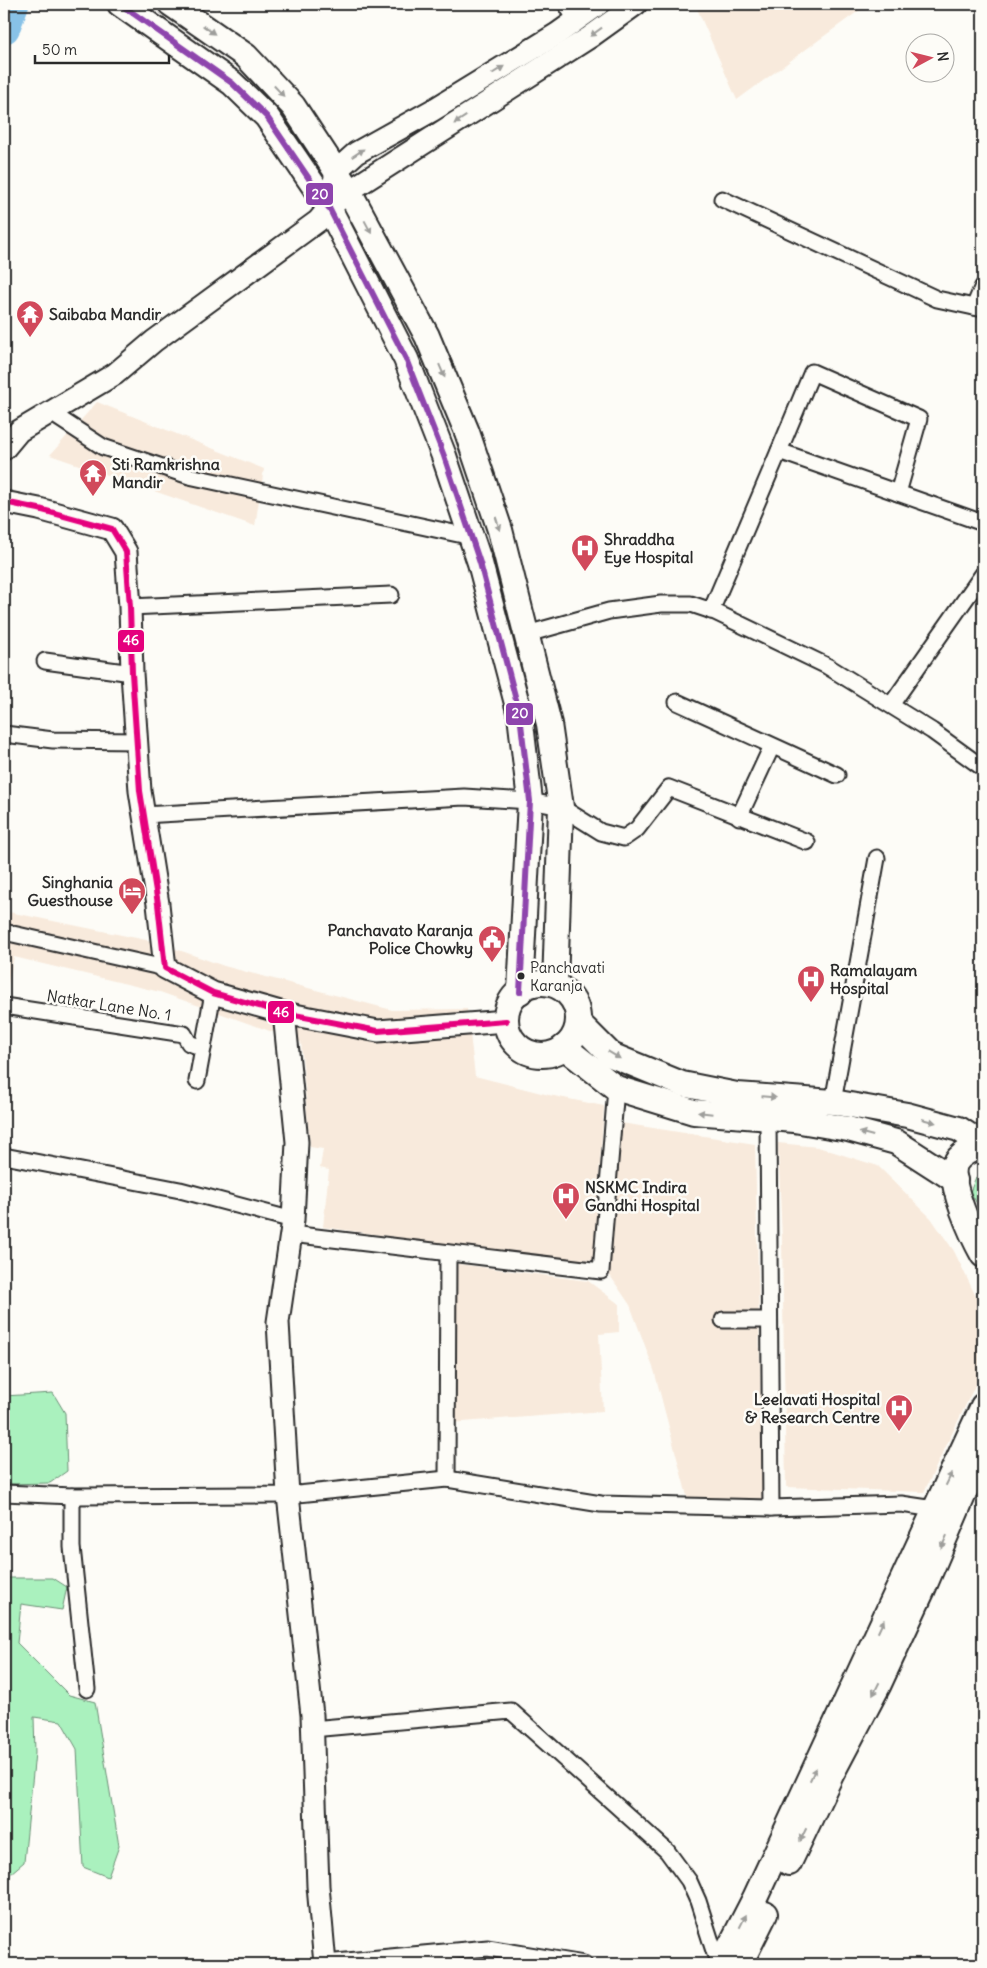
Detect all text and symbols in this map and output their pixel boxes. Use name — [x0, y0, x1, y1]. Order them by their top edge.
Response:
one-way arrow — [202, 25, 215, 35]
one-way arrow — [590, 27, 603, 37]
scale bar — [35, 32, 169, 64]
north arrow — [904, 32, 954, 82]
text: 50 m — [42, 40, 77, 59]
text: N — [933, 51, 952, 62]
one-way arrow — [491, 65, 504, 75]
one-way arrow — [273, 85, 285, 97]
one-way arrow — [453, 116, 467, 125]
one-way arrow — [351, 148, 365, 158]
line badge: 20 — [305, 182, 334, 206]
text: 20 — [312, 185, 328, 203]
one-way arrow — [364, 219, 372, 234]
temple icon: Saibaba Mandir — [15, 299, 45, 338]
place label: Saibaba Mandir — [49, 304, 162, 324]
one-way arrow — [438, 364, 446, 378]
place label: Sti Ramkrishna Mandir — [112, 454, 220, 492]
temple icon: Sti Ramkrishna Mandir — [78, 458, 108, 497]
one-way arrow — [495, 516, 502, 531]
place label: Shraddha Eye Hospital — [604, 529, 693, 568]
hospital icon: Shraddha Eye Hospital — [570, 533, 600, 572]
line badge: 46 — [117, 629, 145, 653]
text: 46 — [123, 631, 139, 649]
line badge: 20 — [505, 702, 534, 726]
text: 20 — [512, 704, 528, 722]
place label: Singhania Guesthouse — [27, 872, 113, 910]
hotel icon: Singhania Guesthouse — [117, 876, 147, 915]
place label: Panchavato Karanja Police Chowky — [327, 920, 473, 959]
public building icon: Panchavato Karanja Police Chowky — [477, 924, 507, 963]
place label: Panchavati Karanja — [530, 958, 605, 995]
place label: Ramalayam Hospital — [830, 960, 917, 999]
hospital icon: Ramalayam Hospital — [796, 964, 826, 1003]
marker: Panchavati Karanja — [516, 971, 526, 981]
street label: Natkar Lane No. 1 — [45, 985, 173, 1025]
line badge: 46 — [267, 1000, 295, 1024]
text: 46 — [273, 1003, 289, 1021]
one-way arrow — [607, 1050, 620, 1059]
one-way arrow — [761, 1093, 777, 1101]
one-way arrow — [697, 1109, 713, 1117]
one-way arrow — [922, 1117, 937, 1125]
one-way arrow — [859, 1130, 874, 1138]
place label: NSKMC Indira Gandhi Hospital — [585, 1177, 700, 1216]
hospital icon: NSKMC Indira Gandhi Hospital — [551, 1181, 581, 1220]
place label: Leelavati Hospital & Research Centre — [745, 1389, 880, 1427]
hospital icon: Leelavati Hospital & Research Centre — [884, 1393, 914, 1432]
one-way arrow — [945, 1472, 953, 1486]
one-way arrow — [939, 1535, 947, 1549]
one-way arrow — [877, 1619, 885, 1633]
one-way arrow — [872, 1682, 880, 1697]
one-way arrow — [809, 1767, 817, 1781]
one-way arrow — [799, 1827, 807, 1842]
one-way arrow — [739, 1914, 747, 1928]

